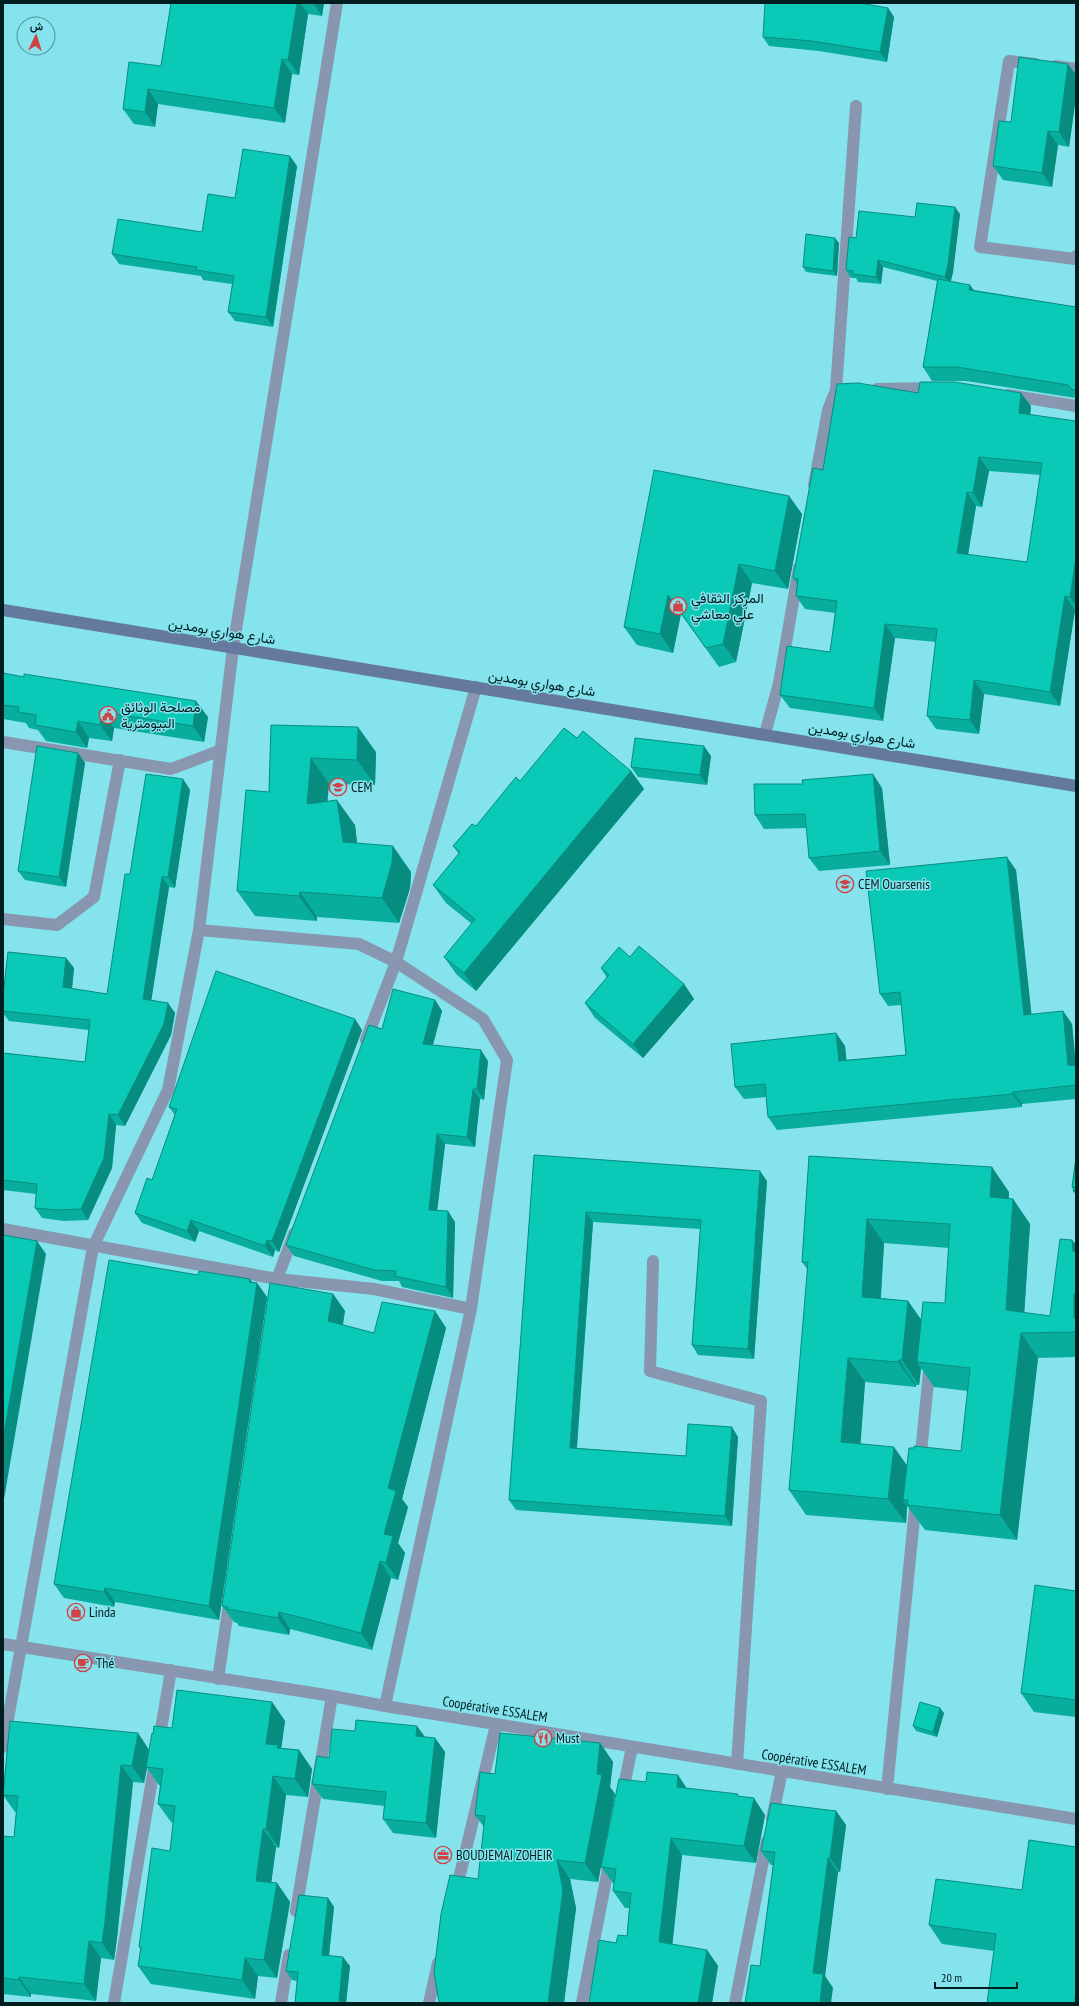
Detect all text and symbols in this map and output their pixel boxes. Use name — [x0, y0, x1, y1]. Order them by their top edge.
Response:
north arrow — [16, 16, 56, 56]
text: ش — [30, 19, 44, 33]
place label: المركز الثقافي علي معاشي — [691, 589, 764, 626]
shop icon: المركز الثقافي علي معاشي — [668, 596, 688, 616]
street label: شارع هواري بومدين — [167, 614, 277, 651]
street label: شارع هواري بومدين — [487, 666, 597, 703]
place label: مصلحة الوثائق البيومترية — [121, 698, 200, 732]
public building icon: مصلحة الوثائق البيومترية — [98, 705, 118, 725]
street label: شارع هواري بومدين — [807, 718, 917, 755]
school or university icon: CEM — [328, 777, 348, 797]
place label: CEM — [351, 778, 372, 796]
school or university icon: CEM Ouarsenis — [835, 874, 855, 894]
place label: CEM Ouarsenis — [858, 875, 930, 893]
shop icon: Linda — [66, 1602, 86, 1622]
place label: Linda — [89, 1603, 116, 1621]
cafe icon: Thé — [73, 1653, 93, 1673]
place label: Thé — [96, 1654, 114, 1672]
street label: Coopérative ESSALEM — [441, 1692, 549, 1726]
restaurant icon: Must — [533, 1728, 553, 1748]
place label: Must — [556, 1729, 580, 1747]
street label: Coopérative ESSALEM — [760, 1745, 868, 1779]
office icon: BOUDJEMAI ZOHEIR — [433, 1845, 453, 1865]
place label: BOUDJEMAI ZOHEIR — [456, 1846, 553, 1864]
scale bar — [935, 1964, 1017, 1990]
text: 20 m — [941, 1970, 962, 1985]

